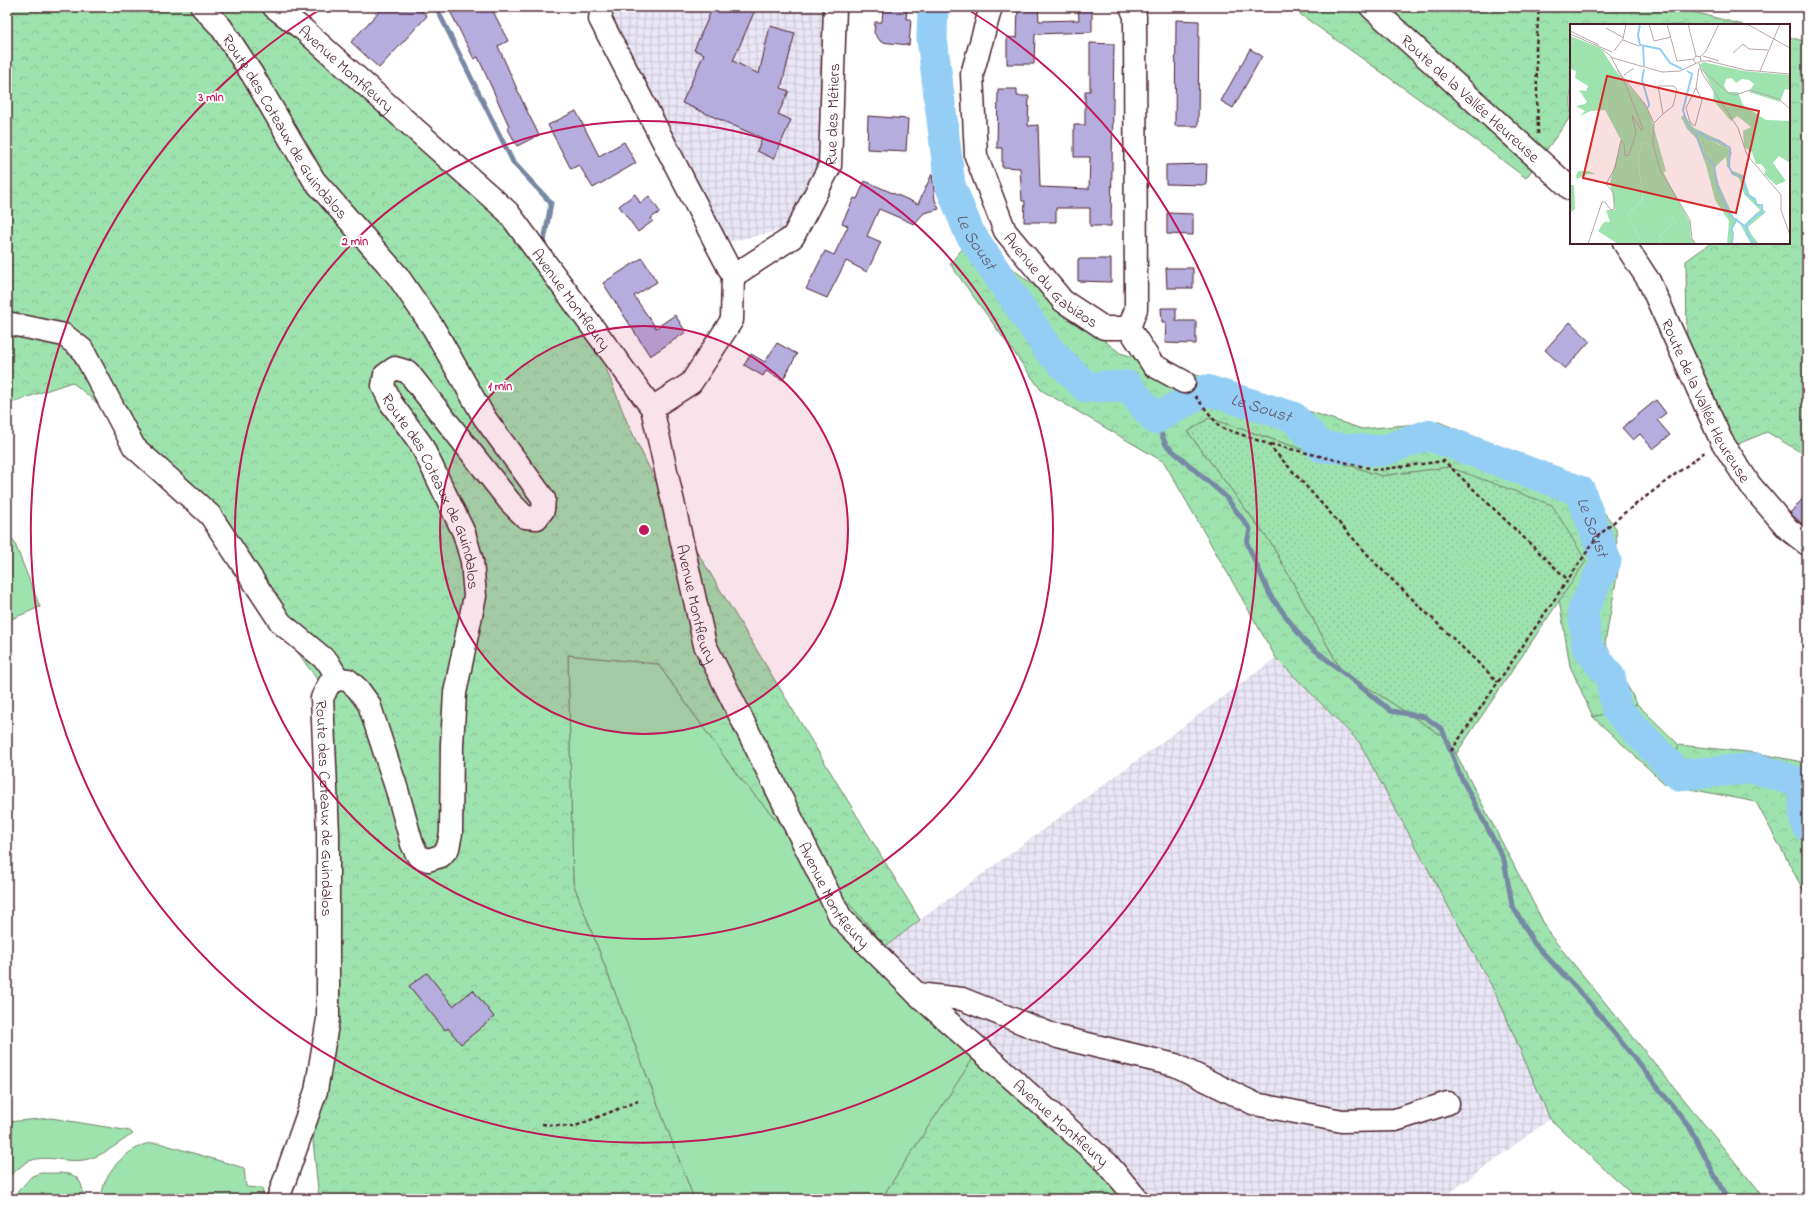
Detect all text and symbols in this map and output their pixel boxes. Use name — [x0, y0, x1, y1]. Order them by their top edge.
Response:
street label: Avenue Montfleury — [292, 20, 399, 119]
inset map — [1570, 24, 1790, 244]
street label: Route des Coteaux de Guindalos — [215, 30, 353, 225]
street label: Route de la Vallée Heureuse — [1395, 30, 1545, 170]
street label: Rue des Métiers — [820, 63, 847, 167]
text: 3 min — [197, 89, 224, 107]
water label: Le Soust — [949, 210, 1004, 277]
street label: Avenue du Gabizos — [997, 228, 1102, 335]
text: 2 min — [341, 233, 368, 251]
street label: Avenue Montfleury — [525, 244, 616, 356]
street label: Route de la Vallée Heureuse — [1654, 315, 1756, 489]
text: 1 min — [488, 378, 512, 396]
water label: Le Soust — [1228, 387, 1296, 430]
street label: Route des Coteaux de Guindalos — [374, 390, 484, 590]
water label: Le Soust — [1569, 494, 1615, 563]
centre of rings — [637, 523, 651, 537]
street label: Avenue Montfleury — [669, 542, 722, 668]
street label: Route des Coteaux de Guindalos — [308, 699, 338, 917]
street label: Avenue Montfleury — [791, 838, 875, 954]
street label: Avenue Montfleury — [1007, 1075, 1113, 1173]

